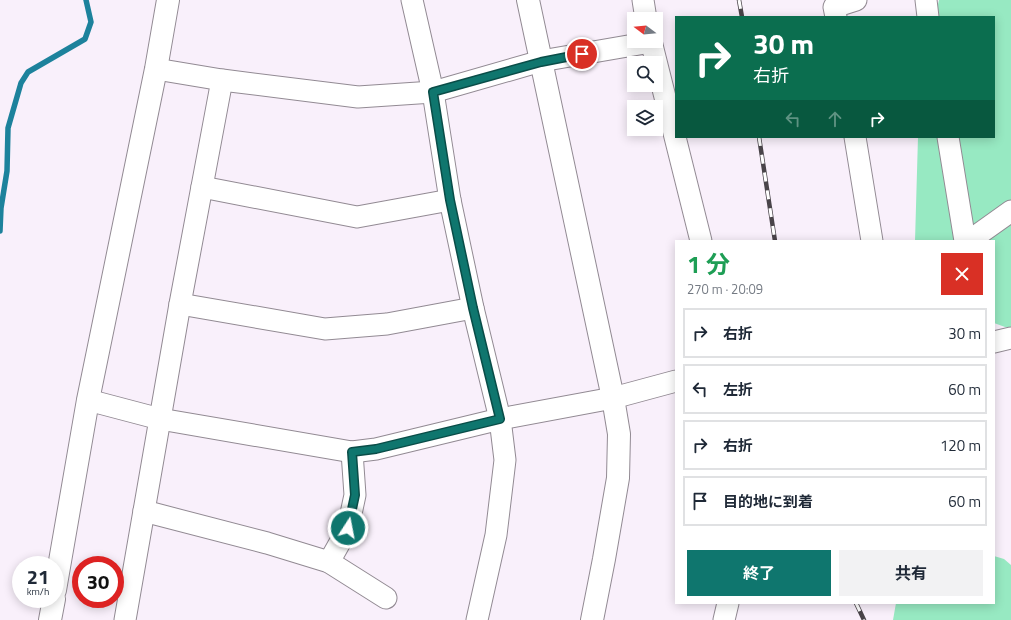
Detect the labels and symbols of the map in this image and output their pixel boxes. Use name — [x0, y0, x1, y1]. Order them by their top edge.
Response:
north arrow — [627, 12, 663, 48]
pin — [565, 37, 599, 71]
position arrow — [327, 507, 369, 549]
speed limit sign: 30 — [72, 556, 124, 608]

